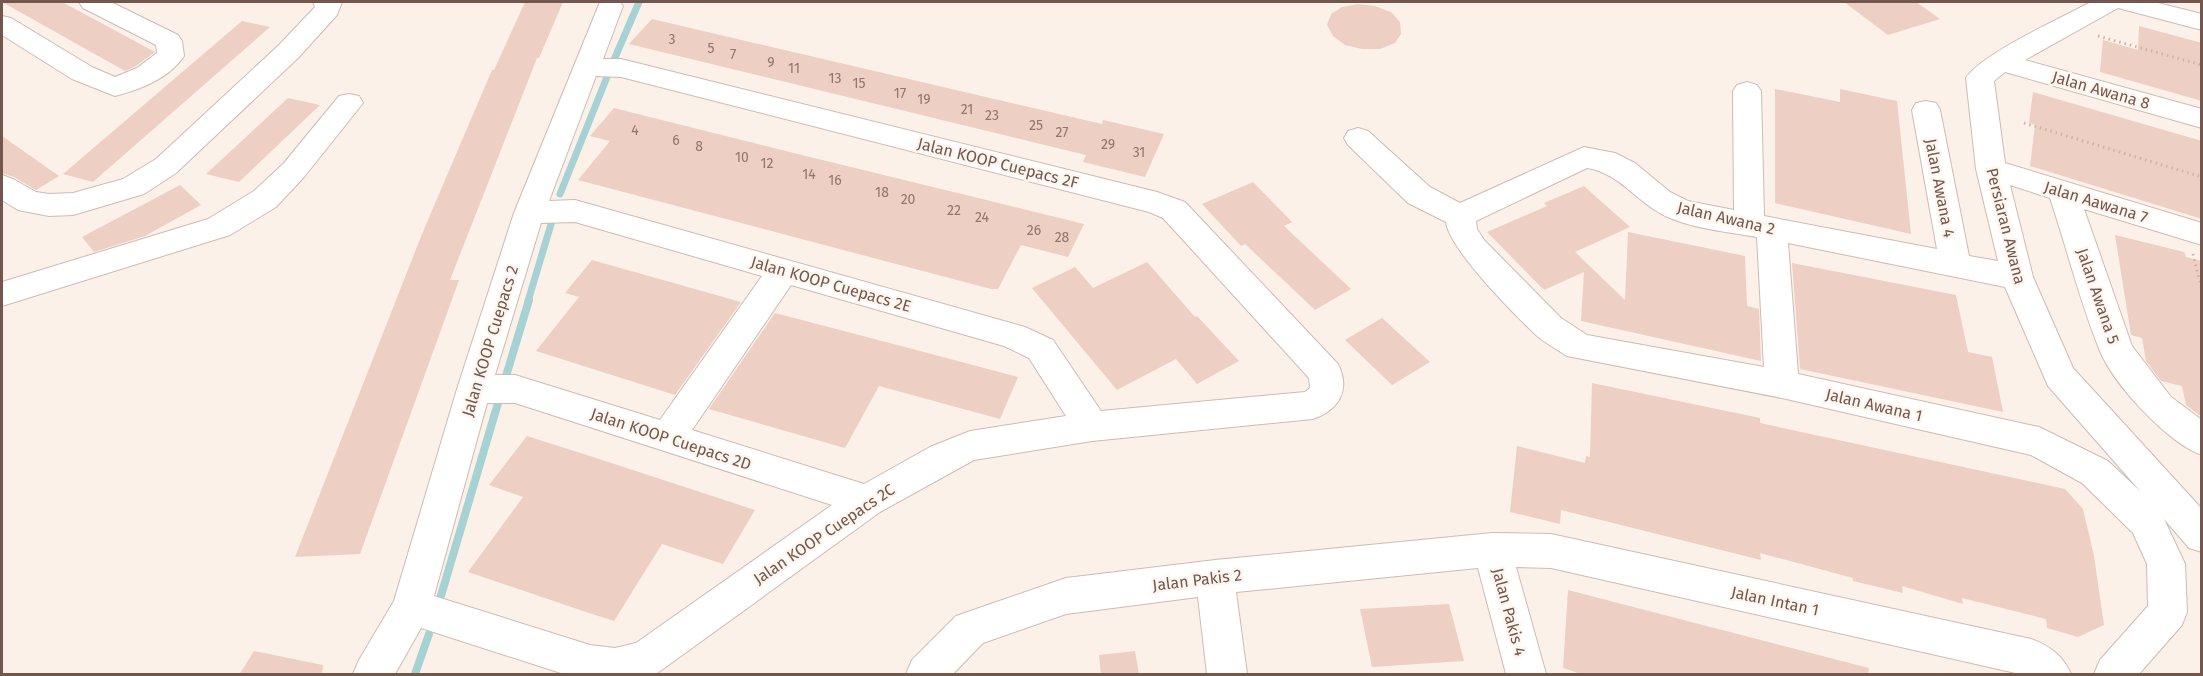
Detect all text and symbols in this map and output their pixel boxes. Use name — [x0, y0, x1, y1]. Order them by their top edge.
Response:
house number: 3 — [669, 31, 676, 48]
house number: 5 — [707, 40, 715, 57]
house number: 7 — [730, 46, 736, 63]
house number: 9 — [767, 54, 775, 71]
house number: 11 — [788, 60, 800, 77]
street label: Jalan Awana 8 — [2050, 67, 2152, 113]
house number: 13 — [828, 70, 842, 87]
house number: 15 — [852, 75, 866, 92]
house number: 17 — [894, 85, 906, 102]
house number: 19 — [917, 91, 931, 108]
house number: 21 — [961, 101, 973, 118]
house number: 23 — [985, 107, 999, 124]
house number: 25 — [1029, 117, 1043, 134]
house number: 4 — [631, 122, 639, 139]
house number: 27 — [1055, 124, 1069, 141]
house number: 6 — [672, 132, 680, 149]
street label: Jalan KOOP Cuepacs 2F — [916, 134, 1081, 192]
house number: 29 — [1101, 136, 1115, 153]
street label: Jalan Awana 4 — [1921, 137, 1959, 240]
house number: 8 — [695, 138, 703, 155]
house number: 31 — [1133, 144, 1145, 161]
house number: 10 — [735, 149, 749, 166]
house number: 12 — [761, 155, 774, 172]
house number: 14 — [802, 166, 816, 183]
street label: Persiaran Awana — [1982, 166, 2030, 286]
house number: 16 — [828, 172, 842, 189]
street label: Jalan Aawana 7 — [2042, 177, 2150, 227]
house number: 18 — [875, 184, 889, 201]
house number: 20 — [901, 191, 916, 208]
street label: Jalan Awana 2 — [1675, 198, 1777, 238]
house number: 22 — [947, 202, 961, 219]
house number: 24 — [975, 209, 990, 226]
house number: 26 — [1027, 222, 1041, 239]
house number: 28 — [1055, 229, 1070, 246]
street label: Jalan Awana 5 — [2073, 246, 2123, 346]
street label: Jalan KOOP Cuepacs 2E — [749, 252, 913, 316]
street label: Jalan KOOP Cuepacs 2 — [458, 263, 522, 419]
street label: Jalan Awana 1 — [1824, 385, 1924, 425]
street label: Jalan KOOP Cuepacs 2D — [588, 404, 754, 474]
street label: Jalan KOOP Cuepacs 2C — [750, 480, 898, 588]
street label: Jalan Pakis 2 — [1151, 565, 1243, 595]
street label: Jalan Pakis 4 — [1488, 566, 1530, 659]
street label: Jalan Intan 1 — [1729, 582, 1821, 620]

